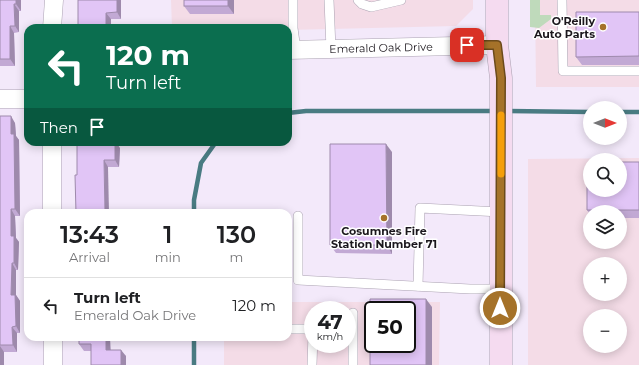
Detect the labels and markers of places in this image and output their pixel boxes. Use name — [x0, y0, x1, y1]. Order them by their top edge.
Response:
place label: O'Reilly Auto Parts — [533, 14, 595, 41]
marker: O'Reilly Auto Parts — [598, 22, 608, 32]
pin — [450, 28, 484, 62]
marker: Cosumnes Fire Station Number 71 — [379, 213, 389, 223]
place label: Cosumnes Fire Station Number 71 — [331, 224, 437, 251]

